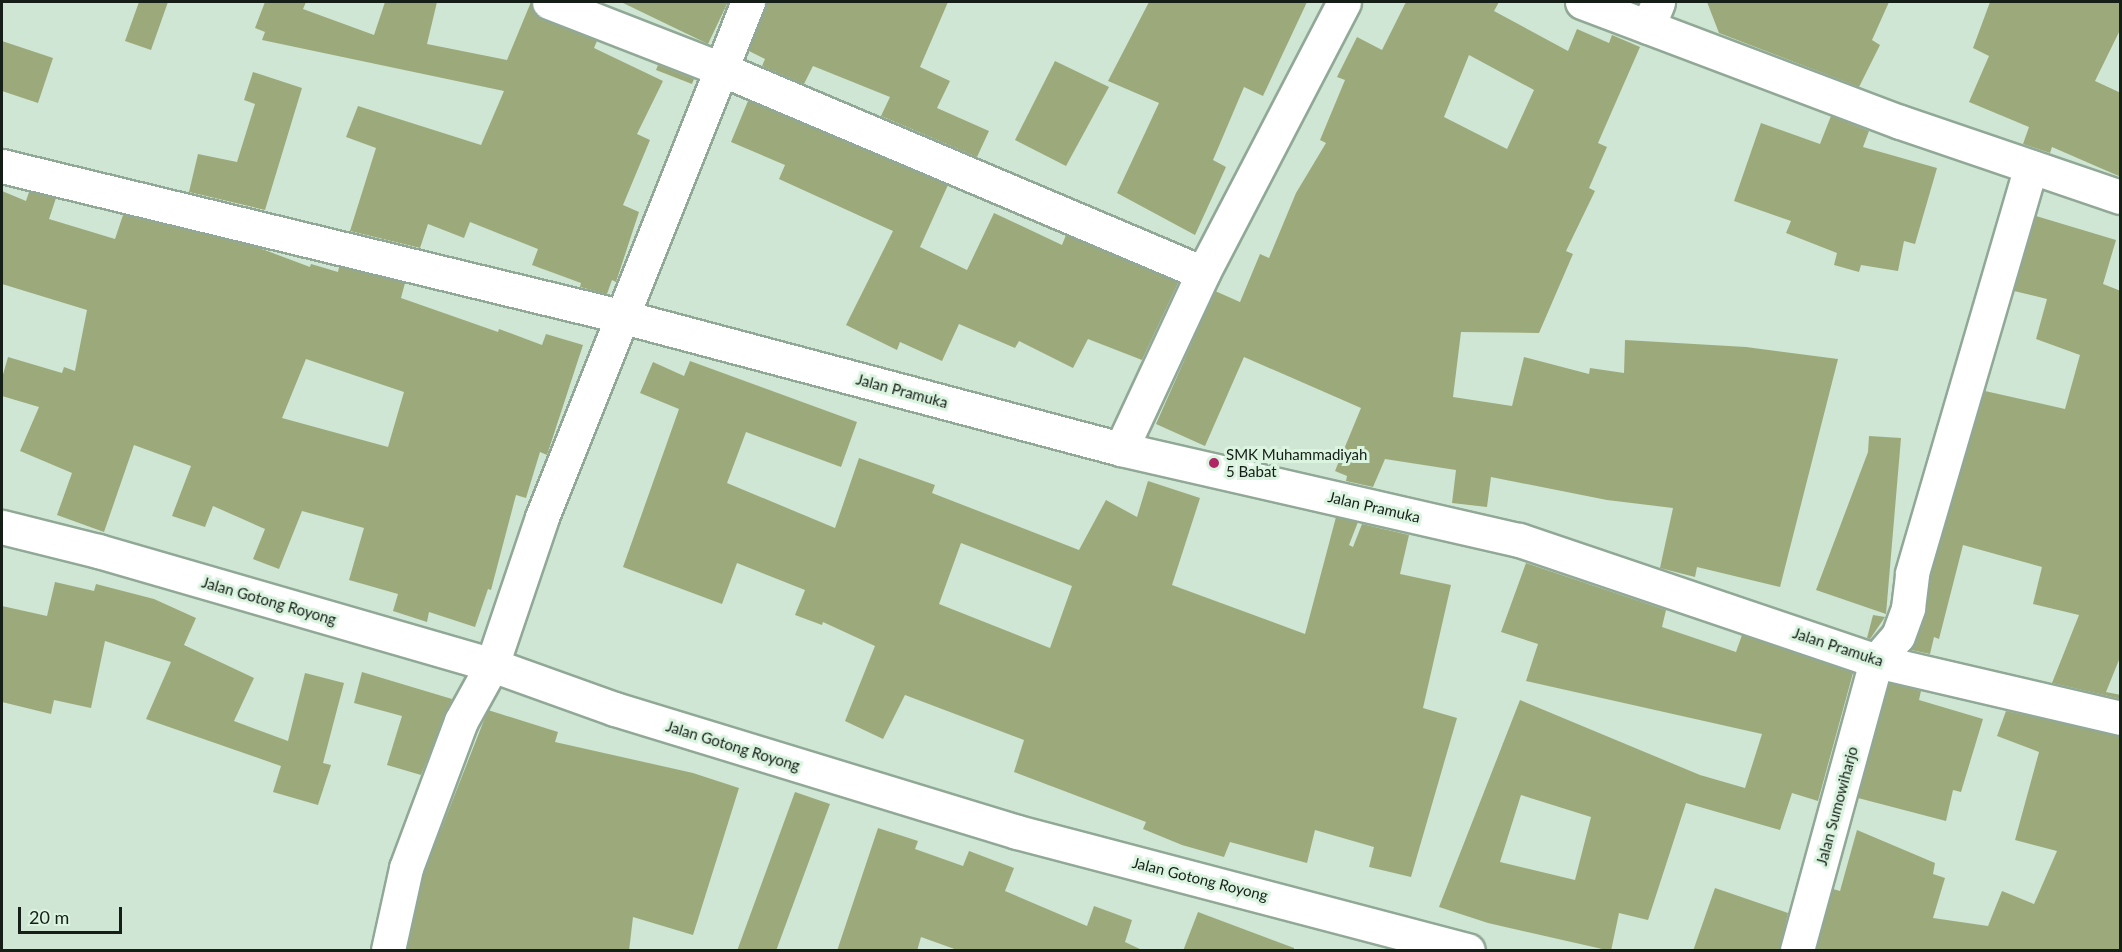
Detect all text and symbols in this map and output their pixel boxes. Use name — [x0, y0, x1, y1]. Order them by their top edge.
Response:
street label: Jalan Pramuka — [854, 370, 950, 412]
place label: SMK Muhammadiyah 5 Babat — [1226, 445, 1367, 480]
marker: SMK Muhammadiyah 5 Babat — [1207, 456, 1221, 470]
street label: Jalan Pramuka — [1326, 488, 1422, 526]
street label: Jalan Gotong Royong — [200, 573, 338, 629]
street label: Jalan Pramuka — [1790, 624, 1886, 670]
street label: Jalan Gotong Royong — [664, 717, 802, 775]
street label: Jalan Sumowiharjo — [1812, 744, 1862, 868]
street label: Jalan Gotong Royong — [1130, 853, 1270, 905]
scale bar — [21, 895, 124, 933]
text: 20 m — [29, 906, 69, 928]

